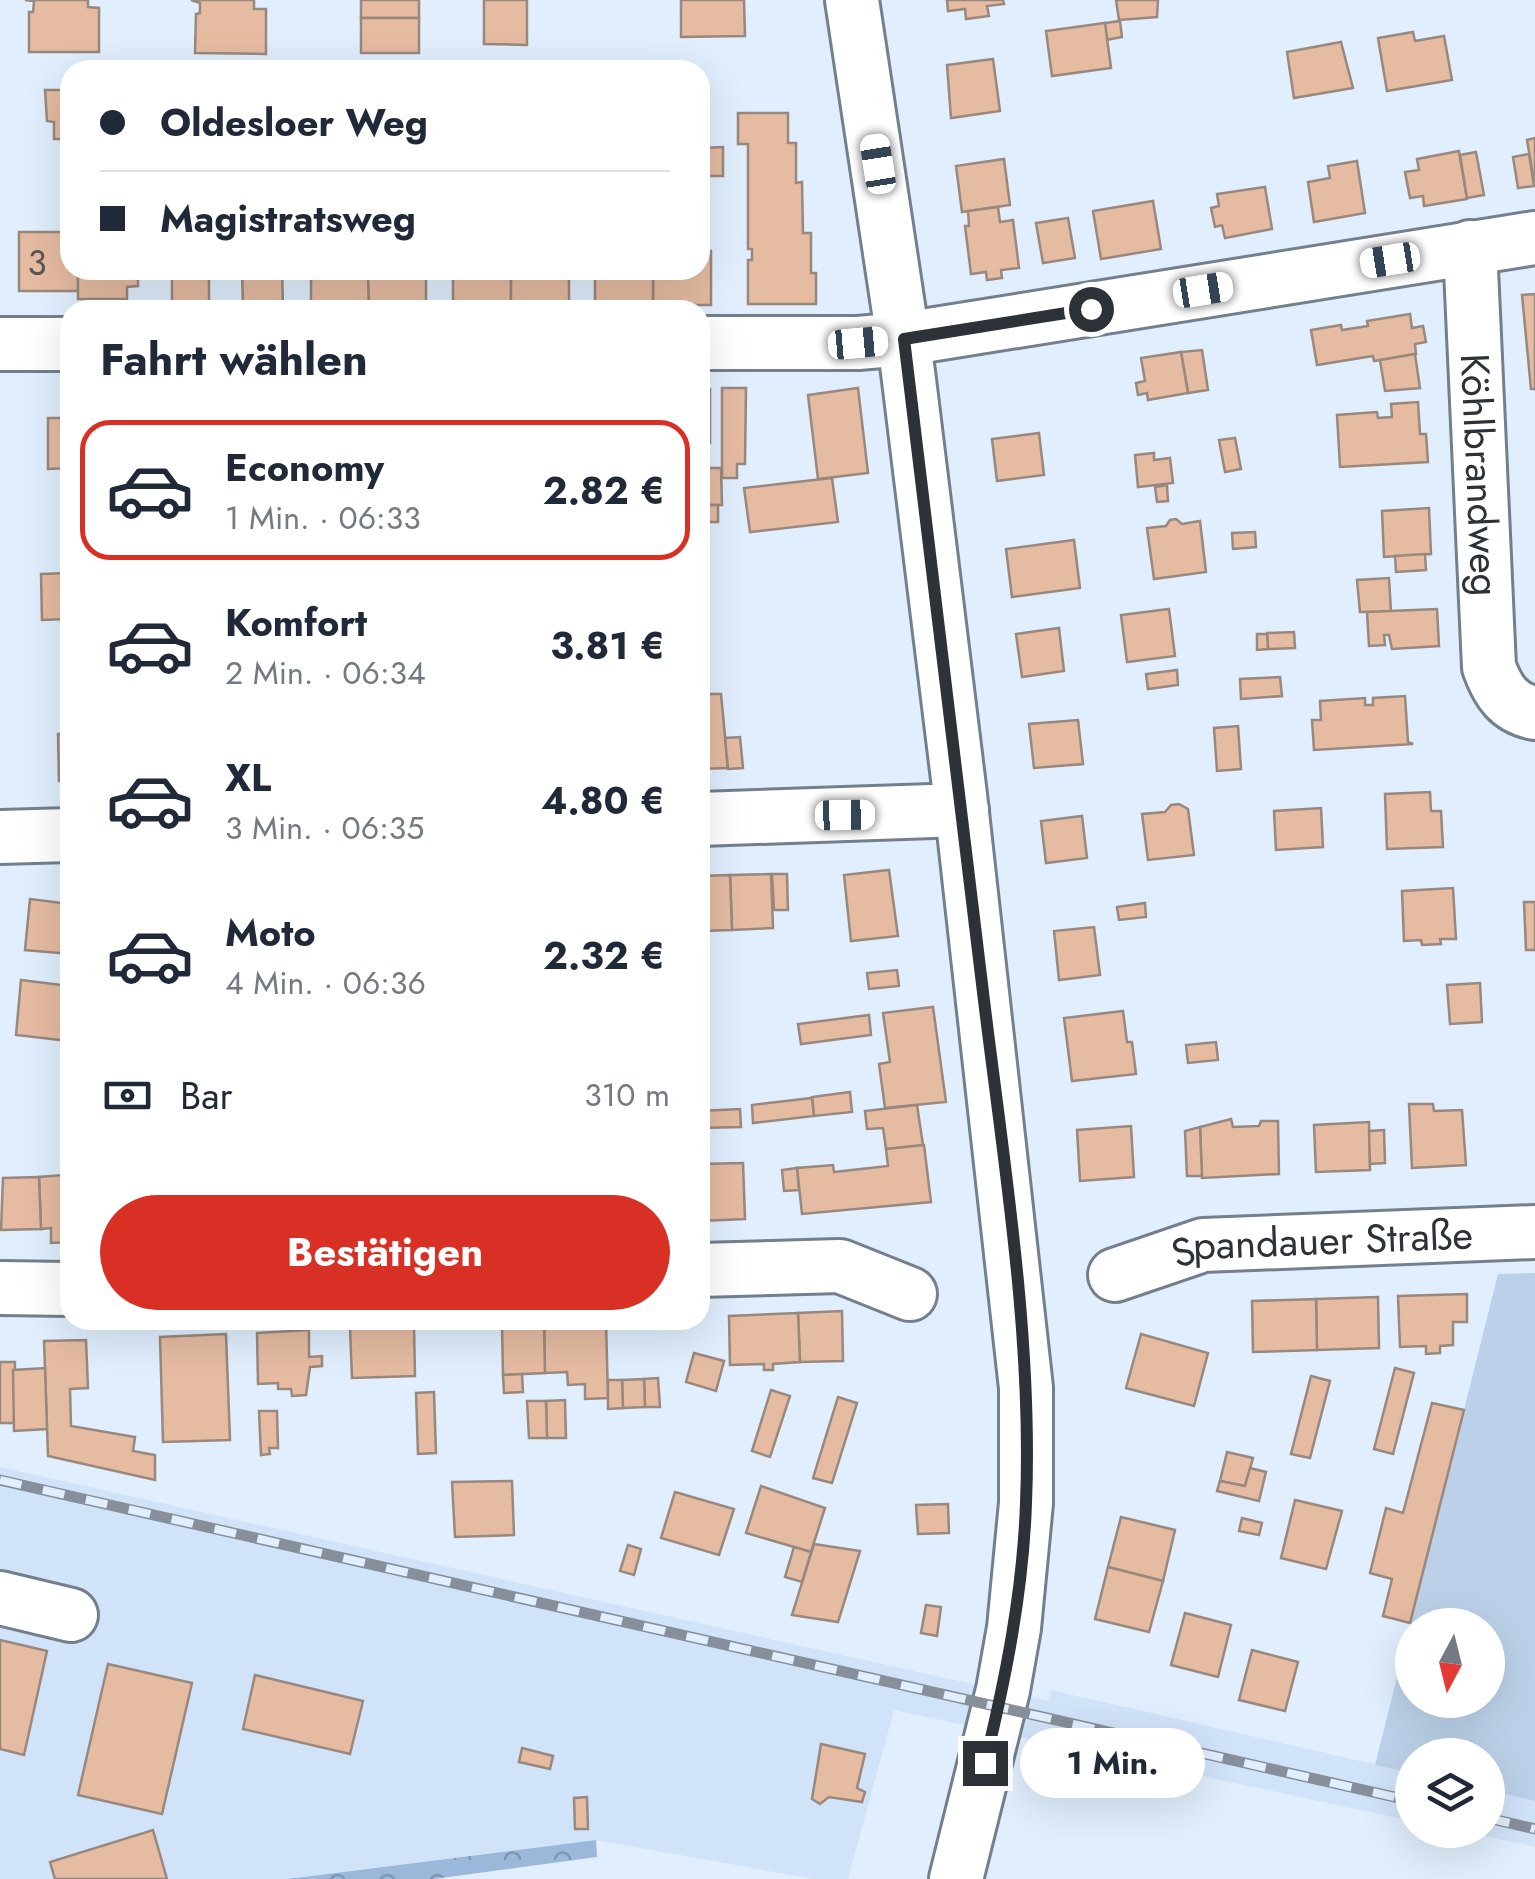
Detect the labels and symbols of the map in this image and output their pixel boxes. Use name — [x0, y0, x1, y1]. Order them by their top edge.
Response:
car — [858, 132, 898, 196]
house number: 3 — [27, 238, 47, 288]
car — [1358, 240, 1422, 280]
car — [1171, 270, 1235, 310]
route start — [1069, 287, 1114, 332]
car — [827, 325, 889, 361]
street label: Köhlbrandweg — [1446, 352, 1515, 598]
car — [815, 799, 875, 831]
street label: Spandauer Straße — [1163, 1205, 1474, 1283]
north arrow — [1395, 1608, 1505, 1718]
callout: 1 Min. — [1020, 1728, 1205, 1798]
route end — [963, 1741, 1008, 1786]

